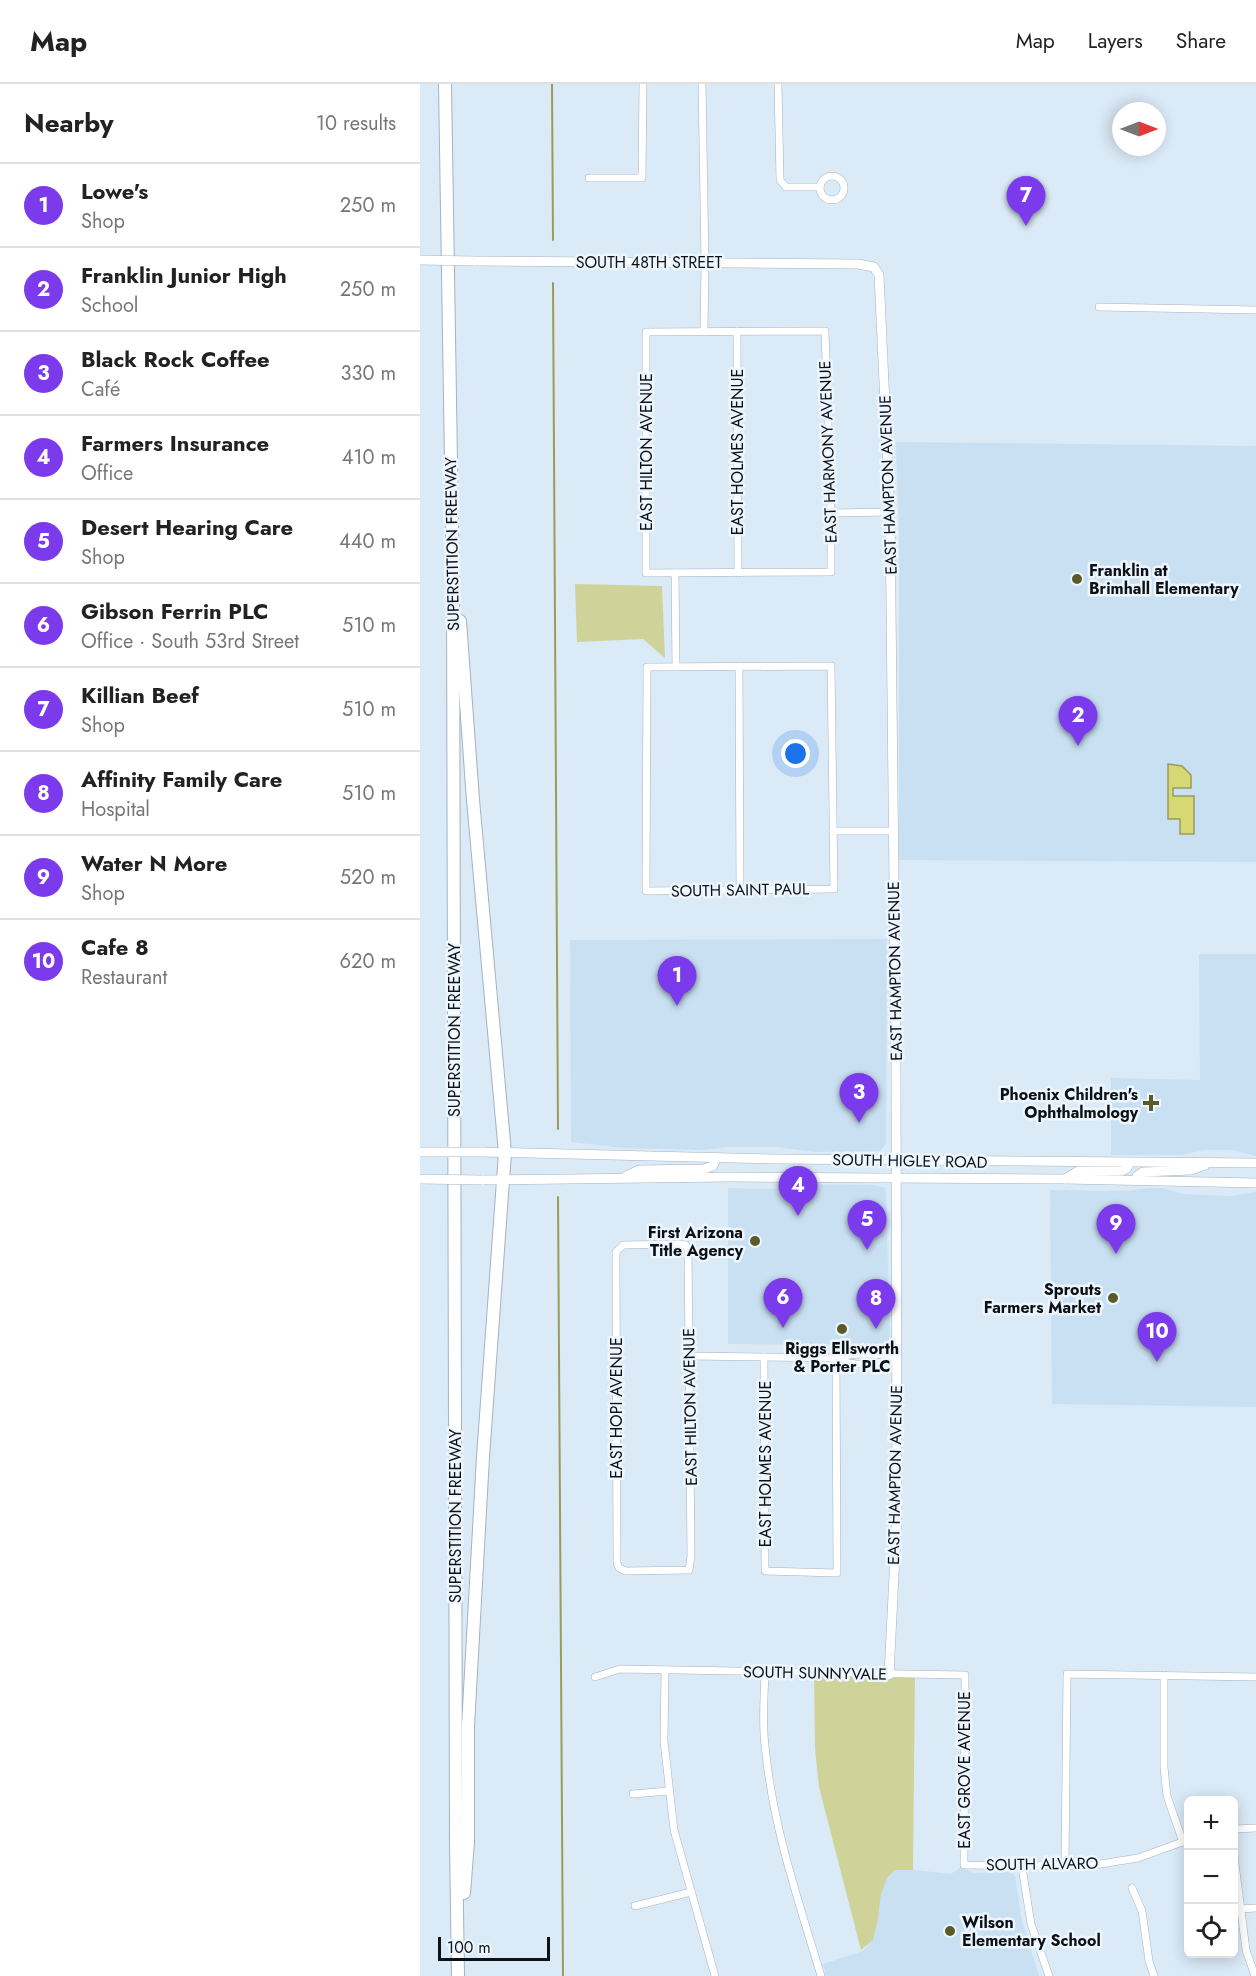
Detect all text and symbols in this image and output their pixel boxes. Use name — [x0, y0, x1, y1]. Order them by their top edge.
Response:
text: Map — [30, 21, 87, 62]
text: Map — [1016, 26, 1055, 56]
text: Layers — [1088, 26, 1143, 56]
text: Share — [1176, 26, 1226, 56]
north arrow — [1112, 102, 1166, 156]
text: Nearby — [24, 104, 113, 142]
text: 10 results — [316, 109, 396, 138]
text: Lowe's — [81, 175, 148, 207]
pin: 7 — [1006, 176, 1046, 226]
text: 1 — [38, 191, 49, 220]
text: 250 m — [340, 191, 396, 220]
text: Shop — [81, 207, 125, 236]
street label: SOUTH 48TH STREET — [576, 251, 723, 274]
text: Franklin Junior High — [81, 259, 287, 291]
text: 2 — [37, 275, 50, 304]
text: 250 m — [340, 275, 396, 304]
text: School — [81, 291, 138, 320]
text: Black Rock Coffee — [81, 343, 270, 375]
text: 3 — [37, 359, 50, 388]
text: 330 m — [341, 359, 396, 388]
street label: EAST HARMONY AVENUE — [813, 360, 843, 544]
street label: EAST HOLMES AVENUE — [726, 369, 749, 535]
street label: EAST HILTON AVENUE — [635, 373, 658, 531]
text: Café — [81, 375, 120, 404]
street label: EAST HAMPTON AVENUE — [873, 395, 903, 575]
text: Farmers Insurance — [81, 427, 269, 459]
text: 4 — [37, 443, 50, 472]
text: 410 m — [342, 443, 396, 472]
street label: SUPERSTITION FREEWAY — [439, 457, 465, 631]
text: Office — [81, 459, 133, 488]
text: Desert Hearing Care — [81, 511, 293, 543]
text: 5 — [37, 527, 50, 556]
text: 440 m — [339, 527, 396, 556]
text: Shop — [81, 543, 125, 572]
place label: Franklin at Brimhall Elementary — [1089, 559, 1239, 600]
marker: Franklin at Brimhall Elementary — [1070, 572, 1084, 586]
text: Gibson Ferrin PLC — [81, 595, 268, 627]
text: 6 — [37, 611, 50, 640]
text: 510 m — [342, 611, 396, 640]
text: Office · South 53rd Street — [81, 627, 299, 656]
text: Killian Beef — [81, 679, 199, 711]
text: 7 — [37, 695, 50, 724]
text: 510 m — [342, 695, 396, 724]
pin: 2 — [1058, 696, 1098, 746]
text: Shop — [81, 711, 125, 740]
your location — [781, 739, 810, 768]
text: Affinity Family Care — [81, 763, 282, 795]
text: 8 — [37, 779, 50, 808]
text: 510 m — [342, 779, 396, 808]
text: Hospital — [81, 795, 150, 824]
text: Water N More — [81, 847, 227, 879]
text: 9 — [37, 863, 50, 892]
text: 520 m — [340, 863, 396, 892]
street label: SOUTH SAINT PAUL — [671, 877, 810, 903]
text: Shop — [81, 879, 125, 908]
street label: EAST HAMPTON AVENUE — [882, 881, 908, 1061]
text: Cafe 8 — [81, 931, 149, 963]
street label: SUPERSTITION FREEWAY — [443, 943, 466, 1117]
text: 10 — [32, 947, 55, 976]
text: 620 m — [340, 947, 396, 976]
pin: 1 — [658, 956, 696, 1006]
text: Restaurant — [81, 963, 167, 992]
pin: 3 — [840, 1074, 878, 1123]
place label: Phoenix Children's Ophthalmology — [1000, 1083, 1139, 1124]
marker: Phoenix Children's Ophthalmology — [1142, 1094, 1160, 1112]
street label: SOUTH HIGLEY ROAD — [832, 1148, 988, 1174]
pin: 4 — [778, 1166, 818, 1216]
pin: 5 — [848, 1200, 886, 1250]
pin: 9 — [1096, 1204, 1136, 1254]
place label: First Arizona Title Agency — [648, 1221, 744, 1262]
marker: First Arizona Title Agency — [748, 1234, 762, 1248]
pin: 6 — [764, 1278, 802, 1328]
place label: Sprouts Farmers Market — [984, 1278, 1102, 1319]
pin: 8 — [856, 1280, 896, 1329]
marker: Sprouts Farmers Market — [1106, 1291, 1120, 1305]
pin: 10 — [1138, 1312, 1176, 1362]
marker: Riggs Ellsworth & Porter PLC — [835, 1322, 849, 1336]
street label: EAST HILTON AVENUE — [677, 1328, 703, 1486]
street label: EAST HOPI AVENUE — [605, 1337, 628, 1479]
place label: Riggs Ellsworth & Porter PLC — [785, 1337, 899, 1378]
street label: EAST HOLMES AVENUE — [754, 1381, 777, 1547]
street label: EAST HAMPTON AVENUE — [882, 1385, 908, 1565]
street label: SUPERSTITION FREEWAY — [444, 1429, 467, 1603]
street label: SOUTH SUNNYVALE — [743, 1660, 887, 1686]
street label: EAST GROVE AVENUE — [953, 1691, 976, 1849]
map controls — [1184, 1796, 1238, 1958]
button: + — [1184, 1796, 1238, 1850]
button: − — [1184, 1850, 1238, 1904]
street label: SOUTH ALVARO — [986, 1852, 1098, 1876]
button: locate — [1184, 1904, 1238, 1958]
place label: Wilson Elementary School — [962, 1911, 1101, 1952]
marker: Wilson Elementary School — [943, 1924, 957, 1938]
scale bar — [438, 1934, 550, 1962]
text: 100 m — [447, 1936, 491, 1959]

